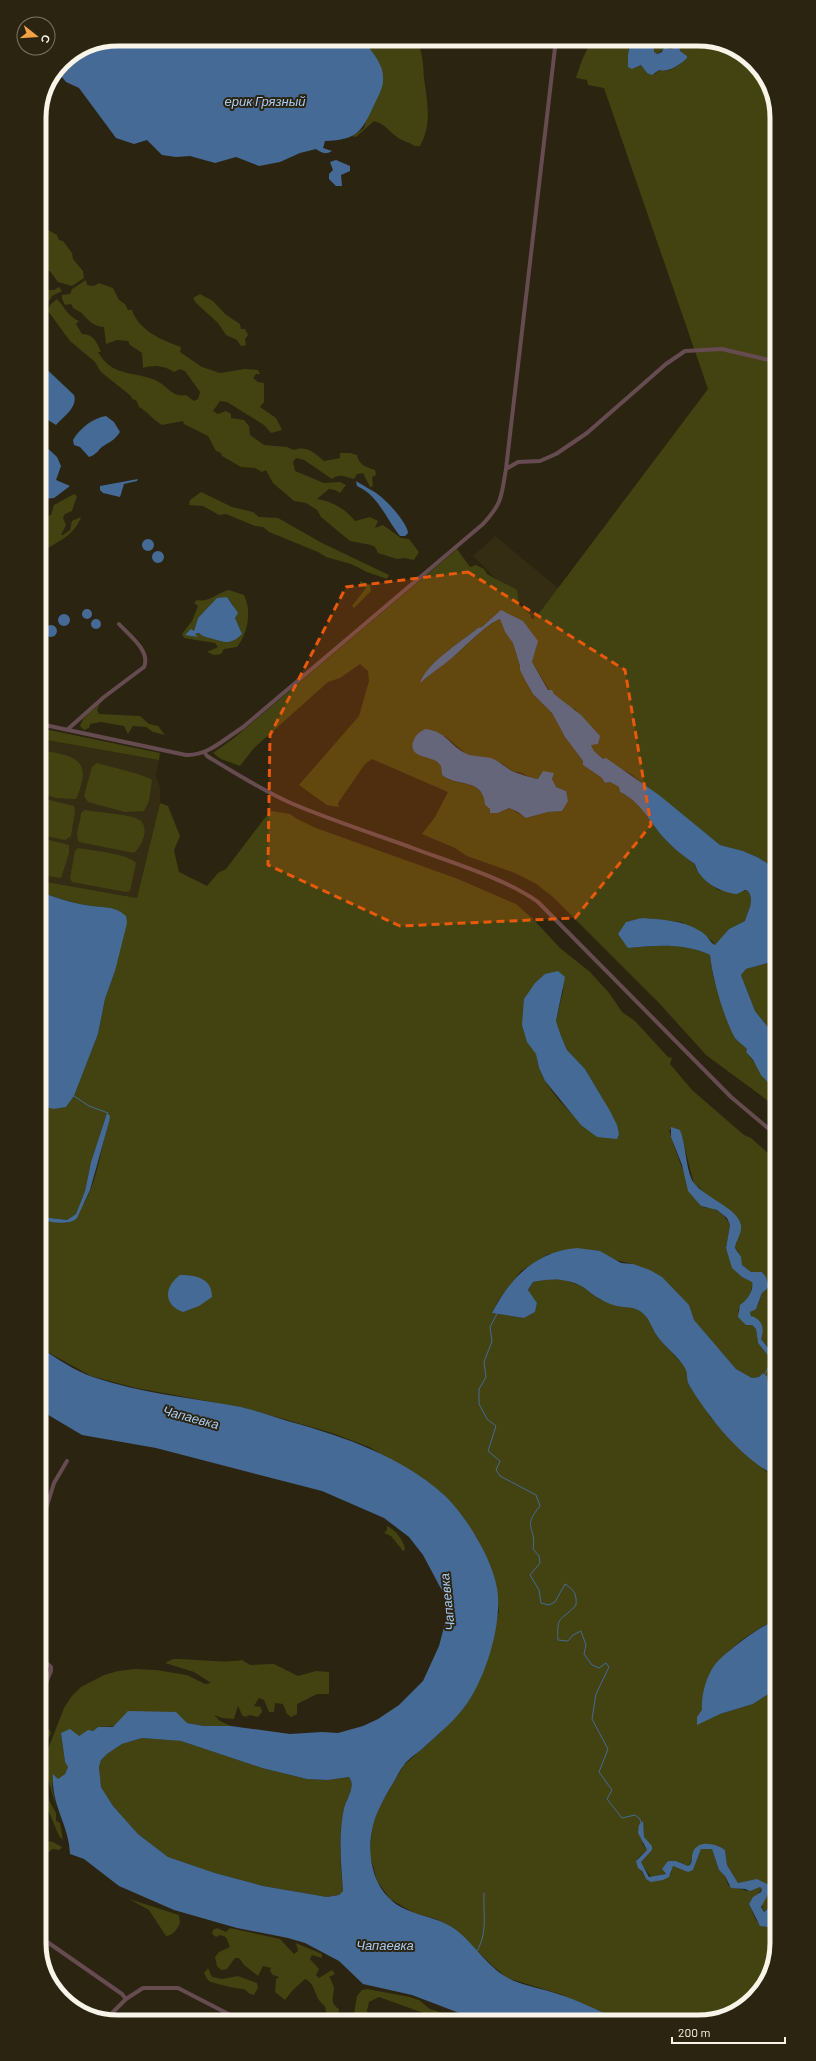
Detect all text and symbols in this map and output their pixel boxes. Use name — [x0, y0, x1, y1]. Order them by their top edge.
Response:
north arrow — [16, 16, 56, 56]
text: С — [39, 33, 53, 45]
water label: ерик Грязный — [225, 93, 305, 109]
water label: Чапаевка — [161, 1402, 221, 1432]
water label: Чапаевка — [436, 1573, 458, 1631]
water label: Чапаевка — [356, 1937, 414, 1953]
scale bar — [672, 2019, 785, 2045]
text: 200 m — [678, 2025, 710, 2039]

